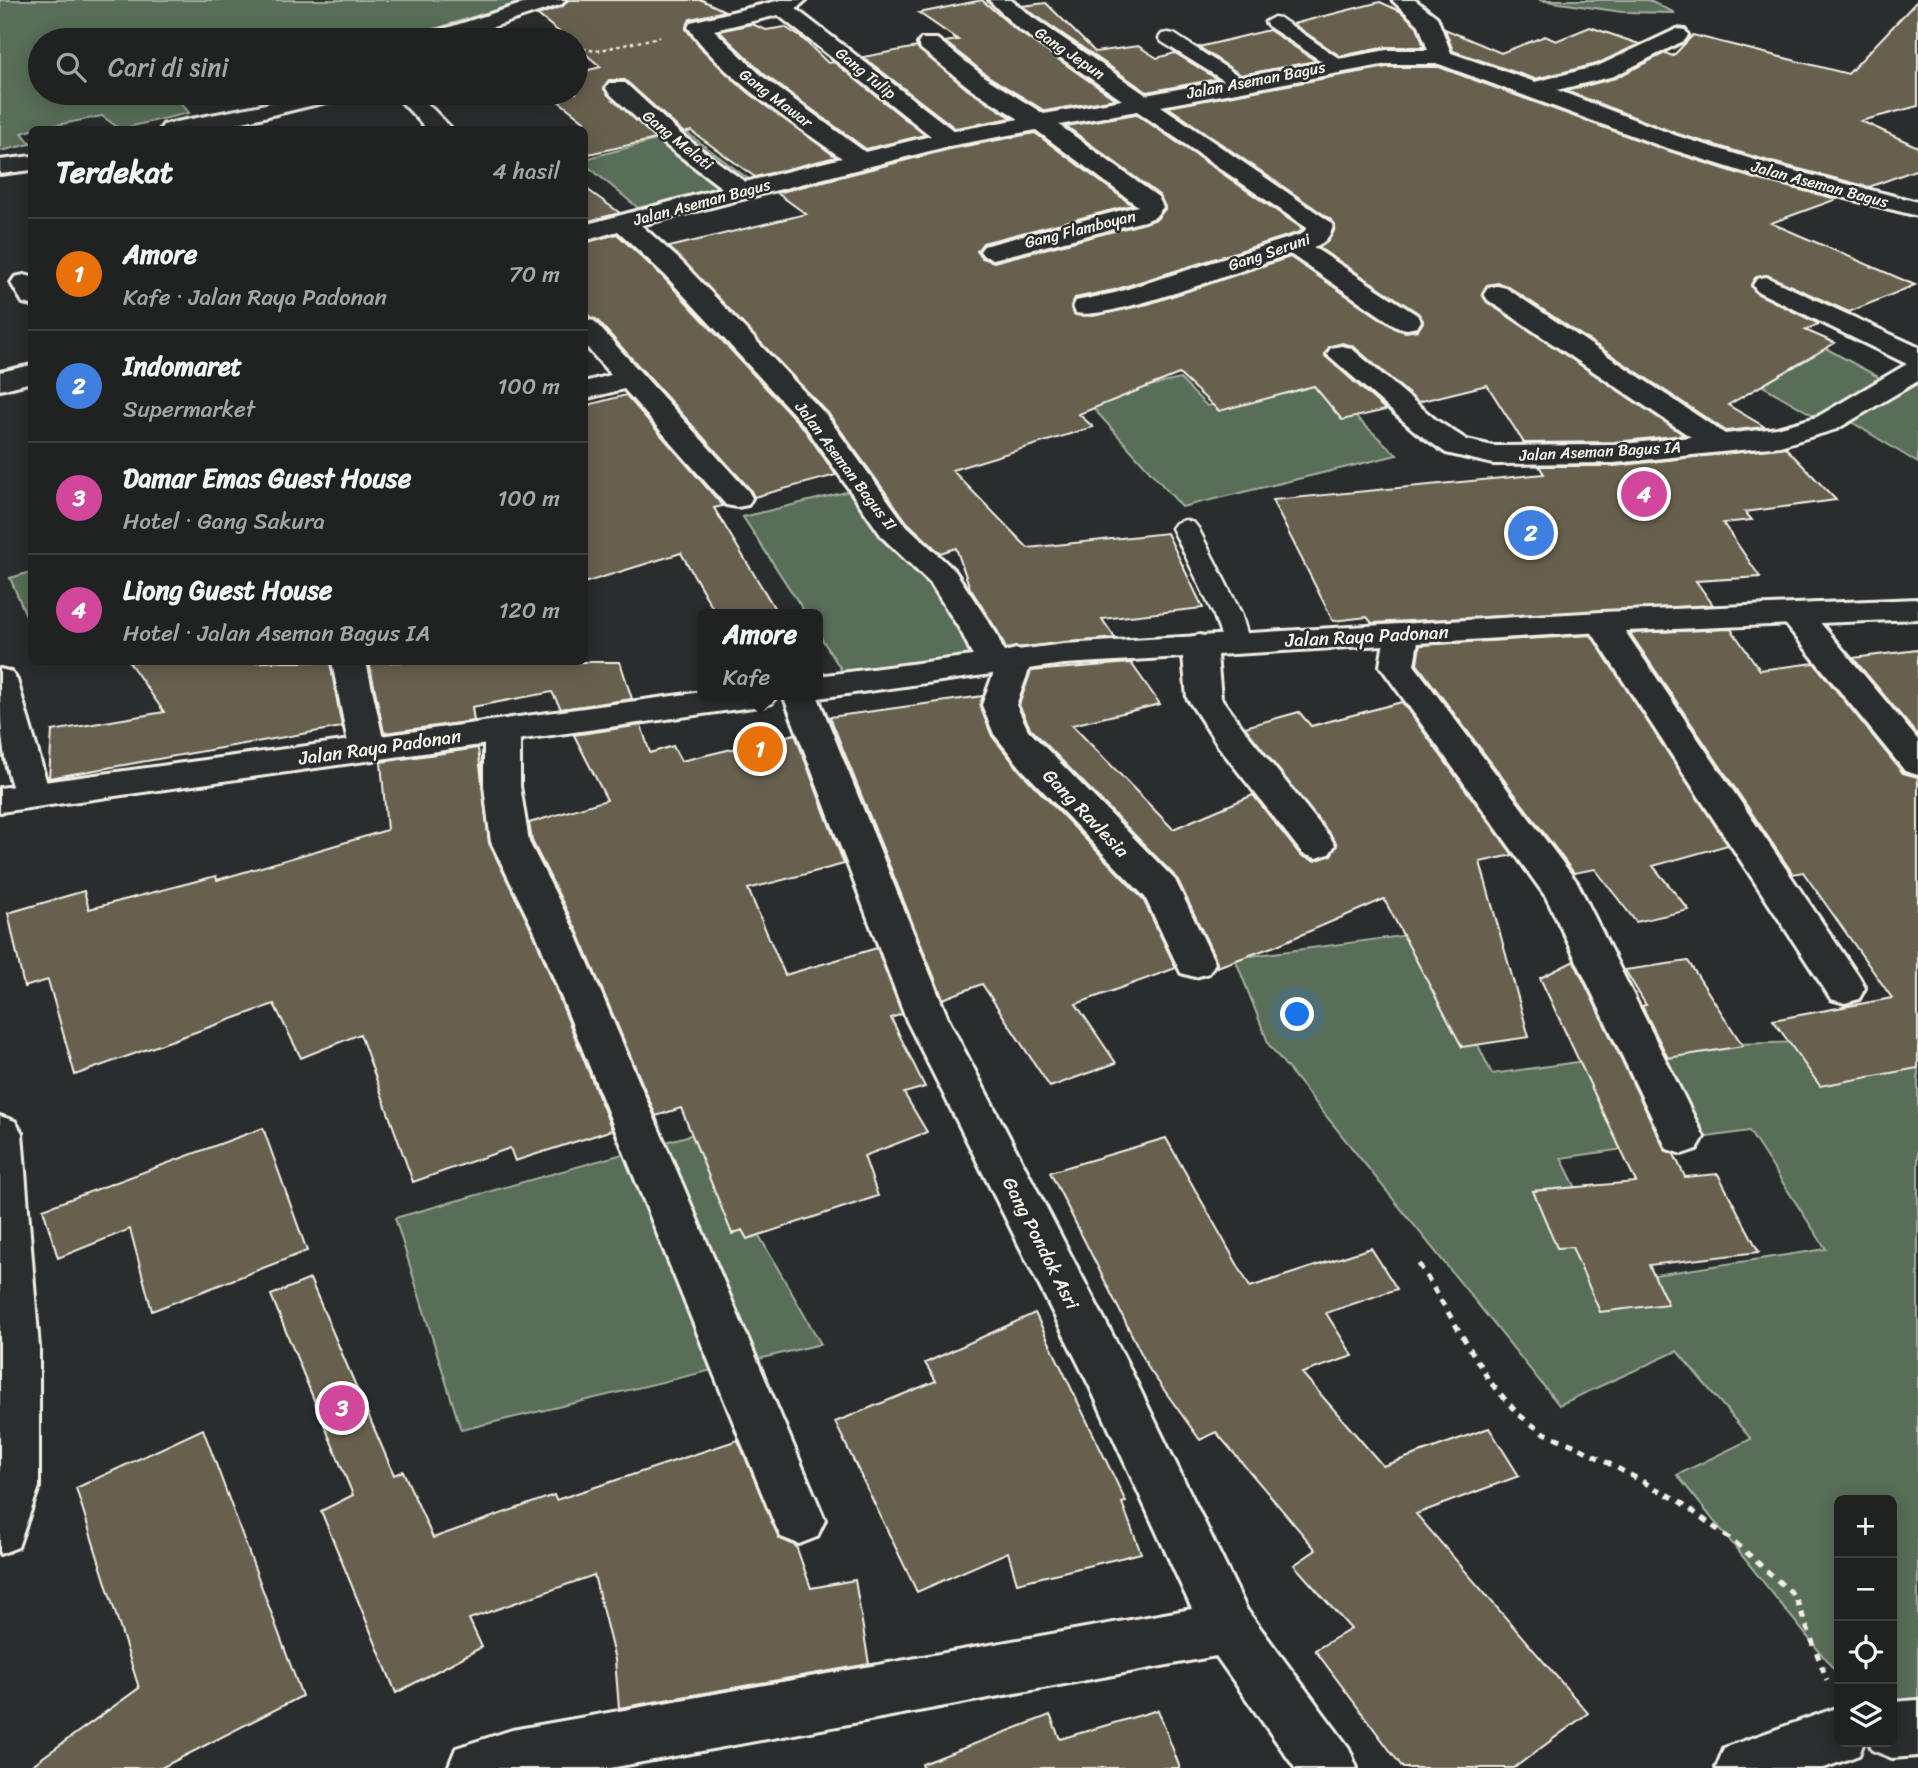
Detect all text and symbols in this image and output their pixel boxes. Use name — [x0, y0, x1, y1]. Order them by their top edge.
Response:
street label: Gang Jepun — [1029, 19, 1112, 88]
search box — [28, 28, 588, 105]
street label: Gang Tulip — [829, 39, 903, 107]
text: Cari di sini — [108, 44, 229, 90]
icon: search — [52, 48, 90, 86]
street label: Jalan Aseman Bagus — [1183, 52, 1329, 108]
street label: Gang Mawar — [733, 60, 820, 136]
street label: Gang Melati — [636, 102, 721, 178]
text: Terdekat — [56, 145, 173, 199]
text: 4 hasil — [493, 151, 560, 192]
street label: Jalan Aseman Bagus — [1747, 151, 1892, 216]
street label: Jalan Aseman Bagus — [629, 170, 774, 235]
street label: Gang Flamboyan — [1021, 201, 1139, 257]
street label: Gang Seruni — [1224, 224, 1315, 280]
text: Amore — [123, 231, 197, 277]
text: 1 — [74, 254, 84, 295]
text: 70 m — [509, 254, 560, 295]
text: Kafe · Jalan Raya Padonan — [123, 277, 387, 318]
text: Indomaret — [123, 343, 242, 389]
text: 2 — [72, 366, 86, 407]
text: 100 m — [497, 366, 560, 407]
text: Supermarket — [123, 389, 255, 430]
street label: Jalan Aseman Bagus II — [787, 394, 905, 537]
street label: Jalan Aseman Bagus IA — [1517, 432, 1682, 470]
text: Damar Emas Guest House — [123, 455, 411, 501]
pin: 4 — [1621, 468, 1667, 520]
text: 3 — [73, 478, 85, 519]
text: 100 m — [497, 478, 560, 519]
text: Hotel · Gang Sakura — [123, 501, 325, 542]
pin: 2 — [1508, 507, 1554, 559]
text: Liong Guest House — [123, 567, 332, 613]
text: 4 — [72, 590, 86, 631]
text: 120 m — [499, 590, 560, 631]
popup — [697, 609, 823, 700]
text: Amore — [723, 611, 797, 657]
text: Hotel · Jalan Aseman Bagus IA — [123, 613, 430, 654]
street label: Jalan Raya Padonan — [1283, 615, 1450, 657]
text: Kafe — [723, 657, 770, 698]
street label: Jalan Raya Padonan — [296, 719, 463, 775]
pin: 1 — [737, 723, 783, 775]
street label: Gang Ravlesia — [1034, 760, 1138, 866]
your location — [1280, 997, 1314, 1031]
street label: Gang Pondok Asri — [993, 1171, 1089, 1316]
pin: 3 — [319, 1382, 365, 1434]
map controls — [1834, 1495, 1897, 1747]
button: + — [1834, 1495, 1897, 1558]
button: − — [1834, 1558, 1897, 1621]
button: locate — [1834, 1621, 1897, 1684]
button: layers — [1834, 1684, 1897, 1747]

